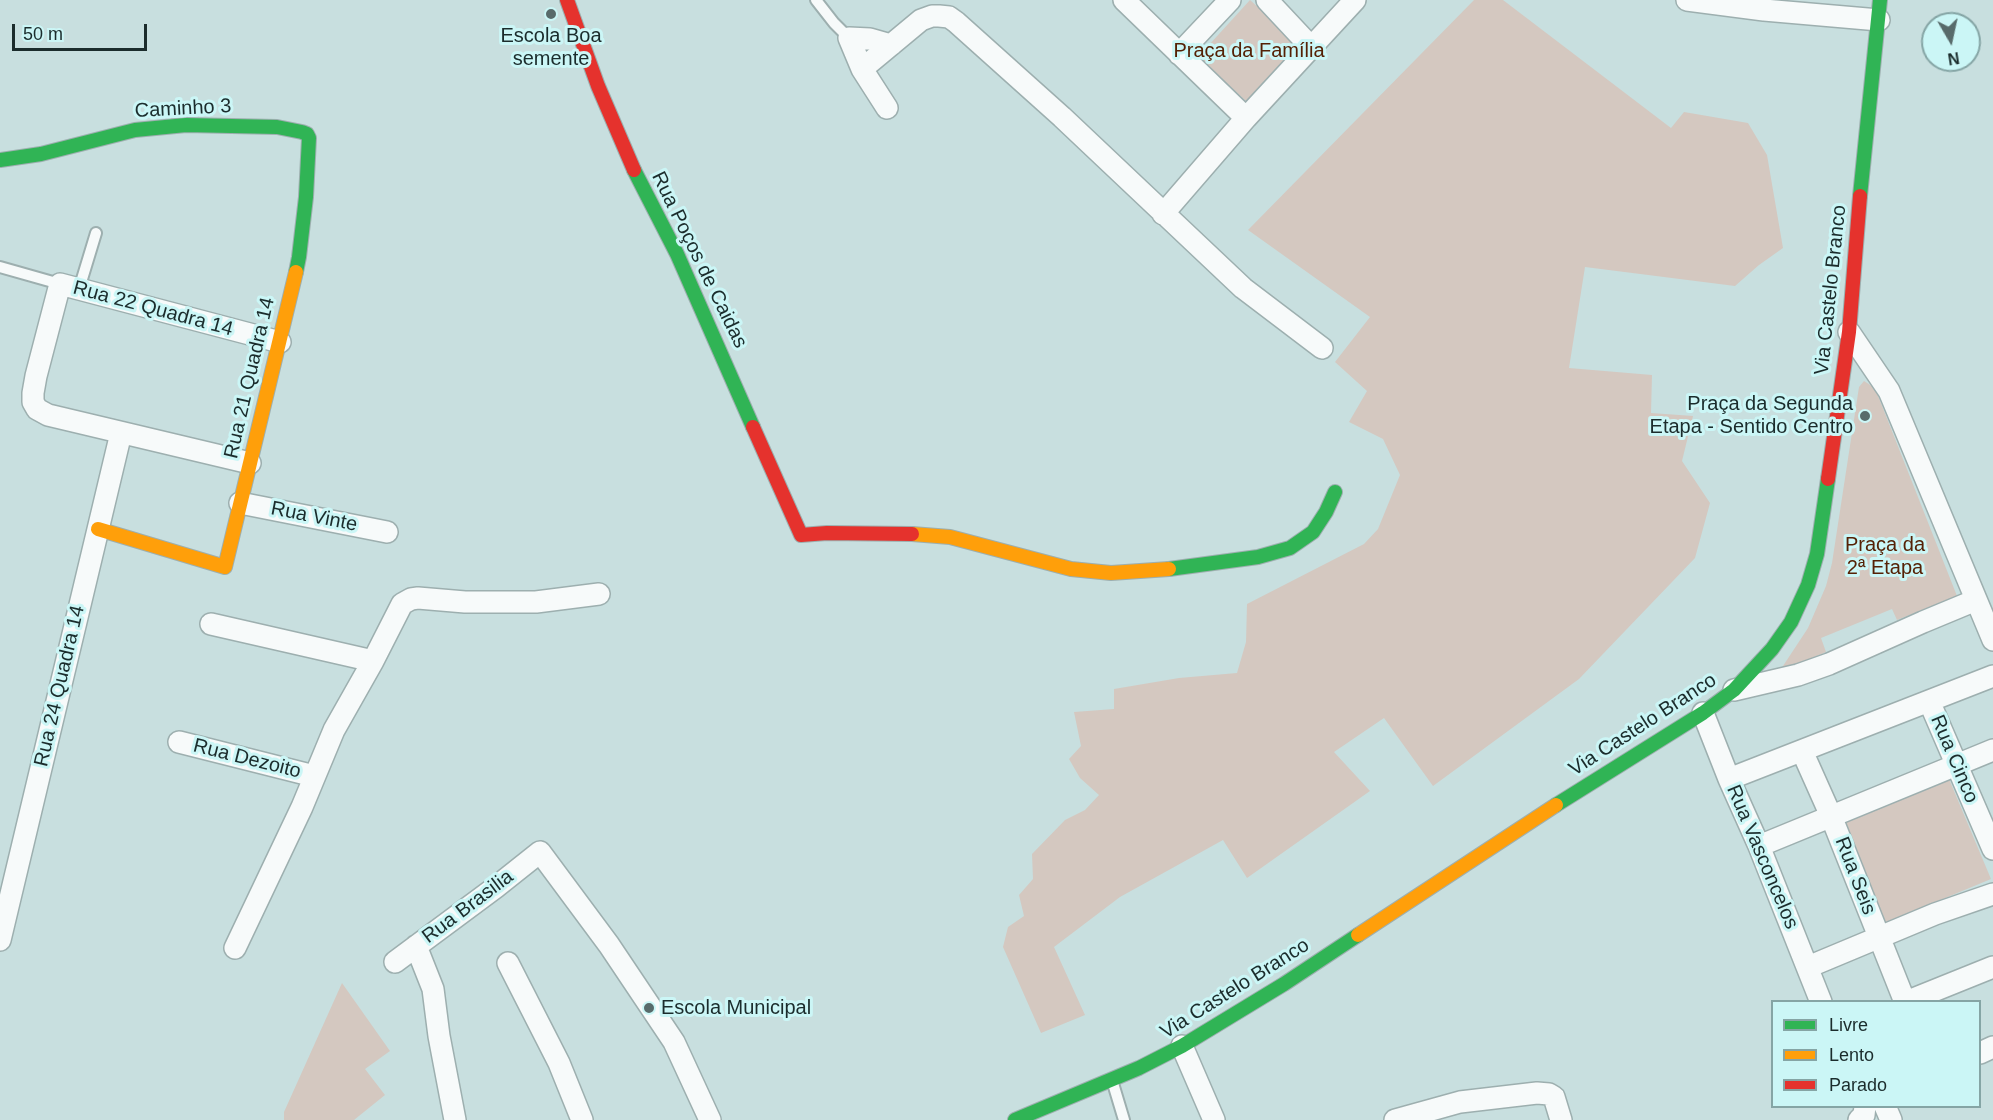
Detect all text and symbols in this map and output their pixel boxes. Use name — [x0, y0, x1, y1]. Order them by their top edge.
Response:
marker: Escola Boa semente — [544, 7, 558, 21]
scale bar — [15, 12, 150, 50]
north arrow — [1921, 12, 1981, 72]
text: 50 m — [23, 24, 63, 44]
place label: Escola Boa semente — [500, 24, 602, 71]
park label: Praça da Família — [1173, 39, 1325, 63]
text: N — [1947, 49, 1961, 68]
street label: Caminho 3 — [134, 94, 232, 124]
street label: Rua Poços de Caidas — [646, 168, 752, 352]
street label: Via Castelo Branco — [1810, 204, 1852, 376]
street label: Rua 22 Quadra 14 — [70, 276, 236, 342]
street label: Rua 21 Quadra 14 — [220, 295, 280, 461]
place label: Praça da Segunda Etapa - Sentido Centro — [1650, 392, 1853, 439]
marker: Praça da Segunda Etapa - Sentido Centro — [1858, 409, 1872, 423]
street label: Rua Vinte — [269, 497, 359, 537]
park label: Praça da 2ª Etapa — [1845, 533, 1925, 580]
street label: Rua 24 Quadra 14 — [30, 603, 90, 769]
street label: Via Castelo Branco — [1565, 668, 1721, 782]
street label: Rua Cinco — [1925, 711, 1983, 807]
street label: Rua Dezoito — [191, 734, 303, 784]
street label: Rua Vasconcelos — [1721, 781, 1803, 933]
street label: Rua Seis — [1829, 834, 1881, 918]
street label: Rua Brasilia — [418, 865, 518, 949]
street label: Via Castelo Branco — [1156, 934, 1314, 1044]
place label: Escola Municipal — [661, 996, 811, 1020]
legend — [1771, 1000, 1981, 1108]
marker: Escola Municipal — [642, 1001, 656, 1015]
text: Livre — [1829, 1015, 1868, 1035]
text: Lento — [1829, 1045, 1874, 1065]
text: Parado — [1829, 1075, 1887, 1095]

